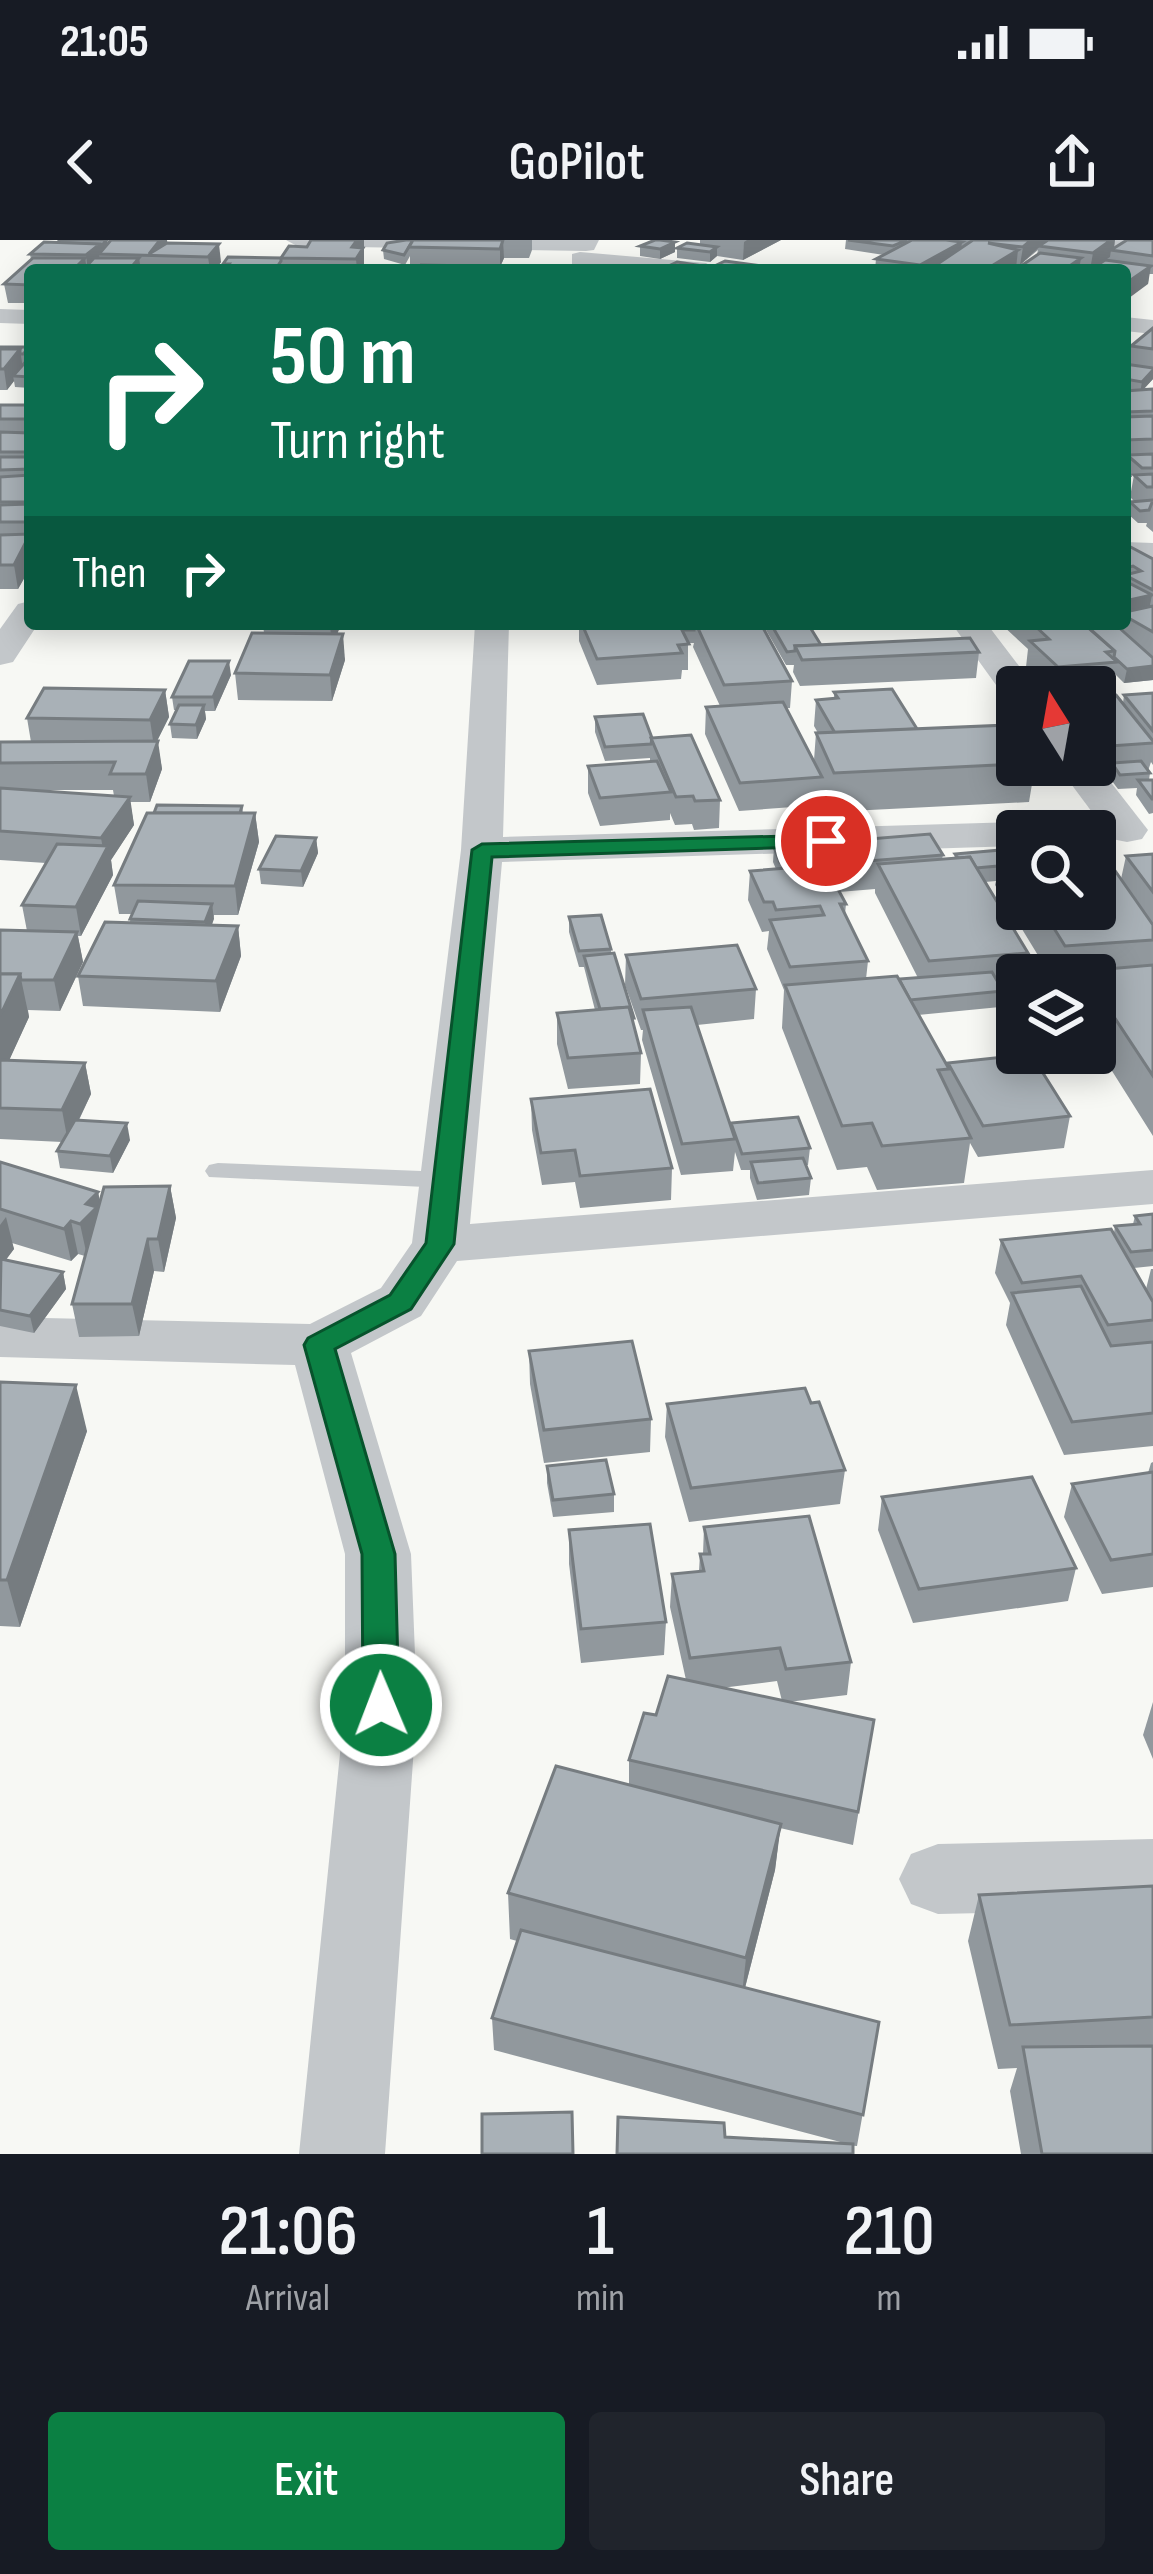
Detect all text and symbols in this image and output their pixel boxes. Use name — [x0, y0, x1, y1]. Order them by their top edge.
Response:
text: 21:05 — [60, 15, 149, 70]
icon: back — [48, 129, 114, 195]
icon: share — [1039, 129, 1105, 195]
text: GoPilot — [508, 130, 645, 195]
text: 50 m — [270, 307, 416, 408]
icon: right — [72, 312, 228, 468]
text: Turn right — [270, 409, 445, 474]
icon: right — [170, 540, 236, 606]
text: Then — [72, 546, 146, 601]
north arrow — [996, 666, 1116, 786]
map controls — [996, 666, 1116, 1074]
pin — [775, 790, 877, 892]
icon: arrive — [793, 808, 859, 874]
button: search — [996, 810, 1116, 930]
button: layers — [996, 954, 1116, 1074]
position arrow — [318, 1642, 444, 1768]
text: 21:06 — [218, 2189, 358, 2276]
text: 1 — [587, 2189, 614, 2276]
text: 210 — [843, 2189, 935, 2276]
text: Arrival — [246, 2275, 330, 2322]
text: min — [576, 2275, 625, 2322]
text: m — [876, 2275, 901, 2322]
button: Exit — [48, 2412, 565, 2550]
button: Share — [589, 2412, 1105, 2550]

